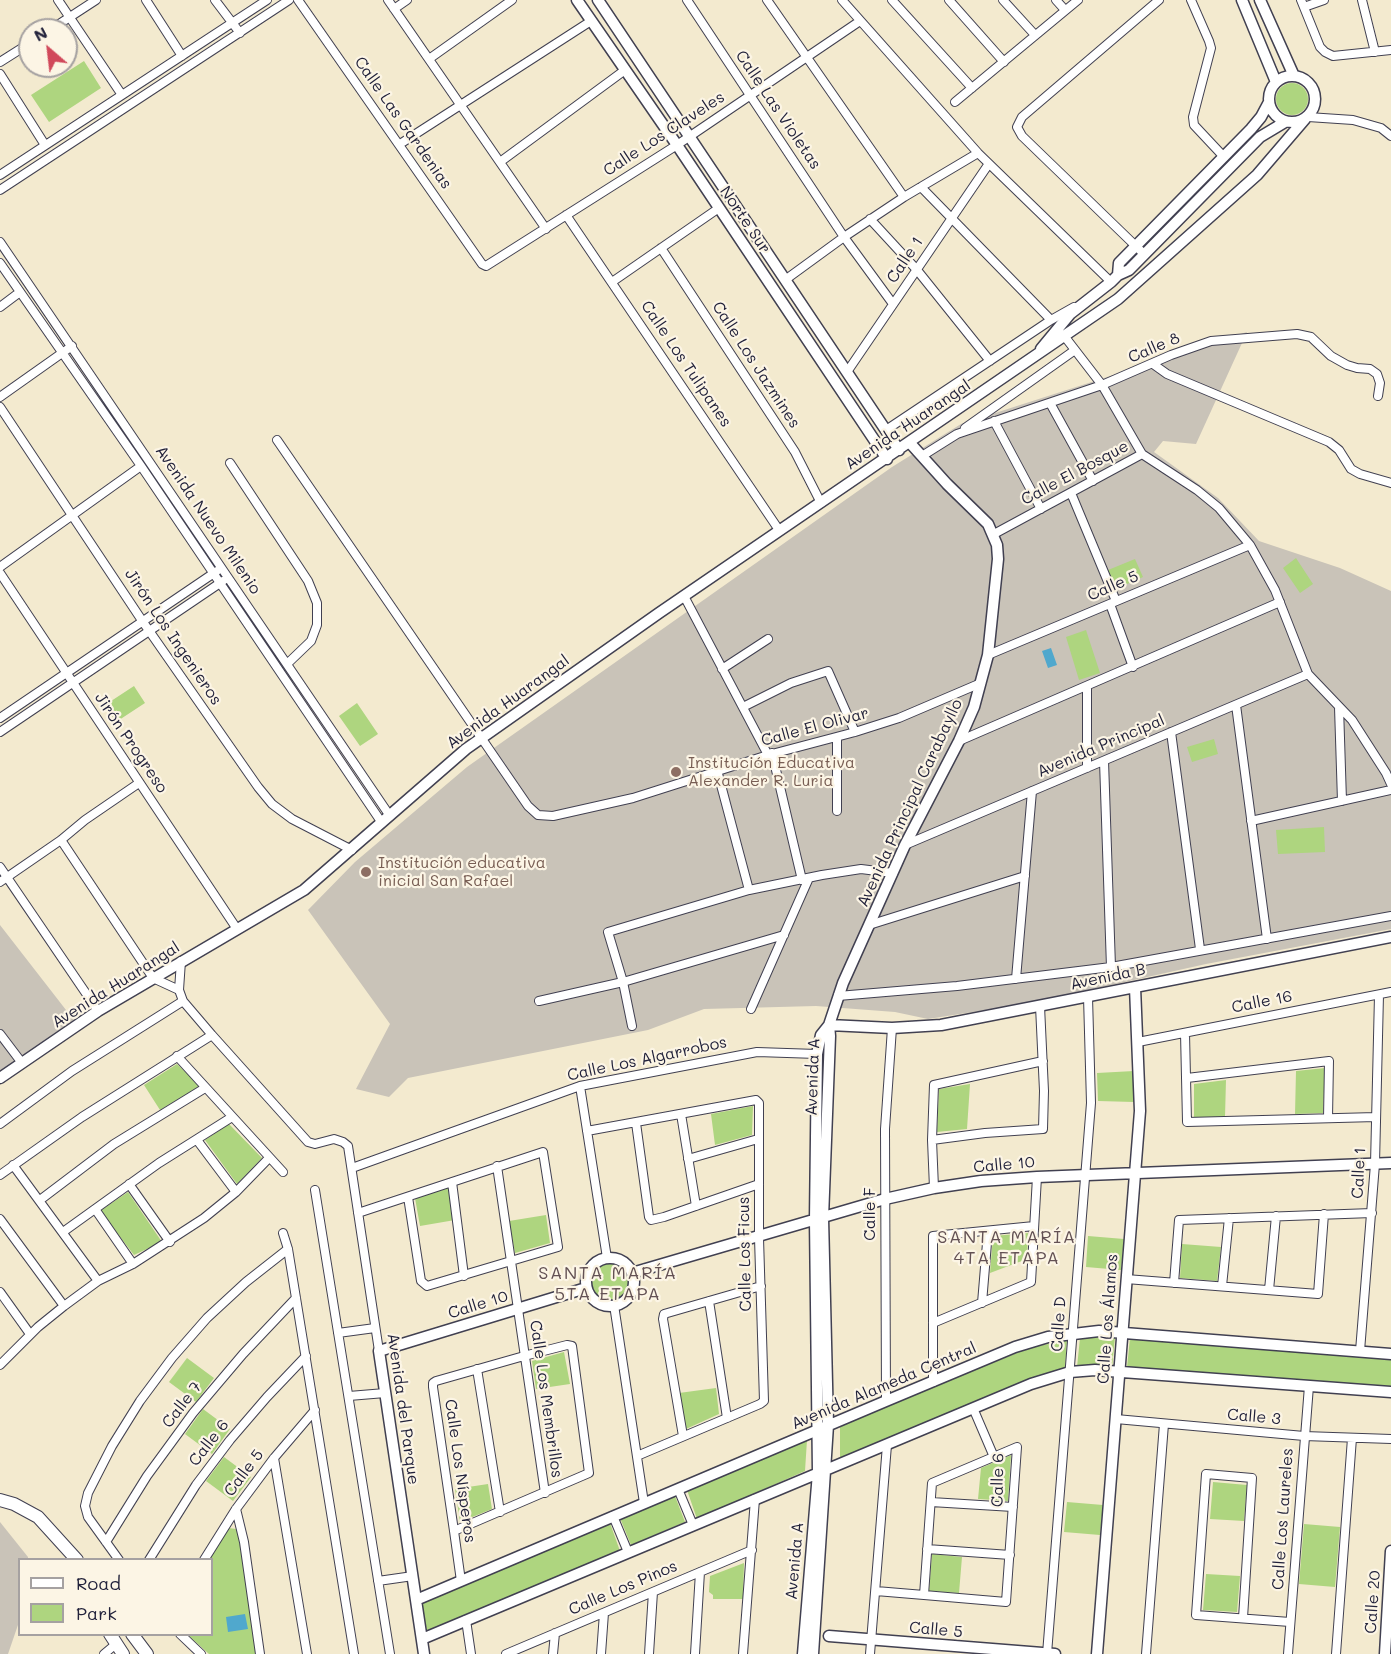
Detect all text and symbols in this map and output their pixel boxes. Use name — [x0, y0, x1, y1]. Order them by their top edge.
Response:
north arrow — [18, 18, 78, 78]
text: N — [30, 21, 51, 46]
street label: Calle Las Violetas — [731, 47, 825, 173]
street label: Calle Las Gardenias — [350, 53, 456, 193]
street label: Calle Los Claveles — [600, 88, 728, 180]
street label: Norte Sur — [715, 183, 775, 257]
street label: Calle 1 — [883, 233, 927, 287]
street label: Calle Los Tulipanes — [637, 297, 735, 431]
street label: Calle Los Jazmines — [708, 298, 804, 432]
street label: Calle 8 — [1125, 329, 1183, 367]
street label: Avenida Huarangal — [842, 376, 974, 474]
street label: Calle El Bosque — [1018, 437, 1132, 509]
street label: Avenida Nuevo Milenio — [151, 442, 265, 598]
street label: Jirón Los Ingenieros — [120, 565, 226, 709]
street label: Calle 5 — [1084, 567, 1142, 605]
street label: Avenida Huarangal — [443, 651, 573, 753]
street label: Jirón Progreso — [90, 689, 172, 797]
street label: Avenida Principal Carabayllo — [853, 696, 967, 910]
street label: Calle El Olivar — [759, 703, 871, 751]
street label: Avenida Principal — [1034, 710, 1168, 782]
place label: Institución Educativa Alexander R. Luria — [688, 753, 855, 791]
marker: Institución Educativa Alexander R. Luria — [669, 765, 683, 779]
place label: Institución educativa inicial San Rafael — [378, 853, 546, 891]
marker: Institución educativa inicial San Rafael — [359, 865, 373, 879]
street label: Avenida Huarangal — [49, 938, 183, 1032]
street label: Avenida B — [1068, 960, 1148, 994]
street label: Calle 16 — [1230, 987, 1294, 1017]
street label: Calle Los Algarrobos — [565, 1033, 729, 1085]
street label: Avenida A — [802, 1038, 824, 1116]
street label: Calle 1 — [1348, 1147, 1370, 1199]
street label: Calle 10 — [973, 1153, 1035, 1177]
street label: Calle F — [860, 1187, 880, 1241]
street label: Calle Los Ficus — [734, 1196, 756, 1312]
district label: SANTA MARÍA 4TA ETAPA — [937, 1226, 1077, 1268]
street label: Calle Los Álamos — [1094, 1253, 1122, 1385]
district label: SANTA MARÍA 5TA ETAPA — [538, 1262, 678, 1304]
street label: Calle 10 — [446, 1287, 510, 1323]
street label: Calle D — [1047, 1296, 1071, 1352]
street label: Calle Los Membrillos — [525, 1319, 567, 1479]
street label: Avenida del Parque — [383, 1332, 423, 1486]
street label: Avenida Alameda Central — [789, 1338, 979, 1434]
street label: Calle 7 — [158, 1378, 206, 1432]
street label: Calle Los Nísperos — [440, 1398, 480, 1544]
street label: Calle 3 — [1226, 1405, 1282, 1429]
street label: Calle 6 — [185, 1416, 233, 1470]
street label: Calle 5 — [220, 1446, 268, 1500]
street label: Calle Los Laureles — [1268, 1447, 1298, 1591]
street label: Calle 6 — [988, 1453, 1008, 1507]
street label: Avenida A — [782, 1521, 808, 1601]
street label: Calle Los Pinos — [566, 1556, 680, 1620]
legend — [18, 1558, 213, 1636]
street label: Calle 20 — [1361, 1570, 1385, 1634]
text: Road — [76, 1571, 121, 1595]
text: Park — [76, 1601, 117, 1625]
street label: Calle 5 — [908, 1618, 964, 1642]

